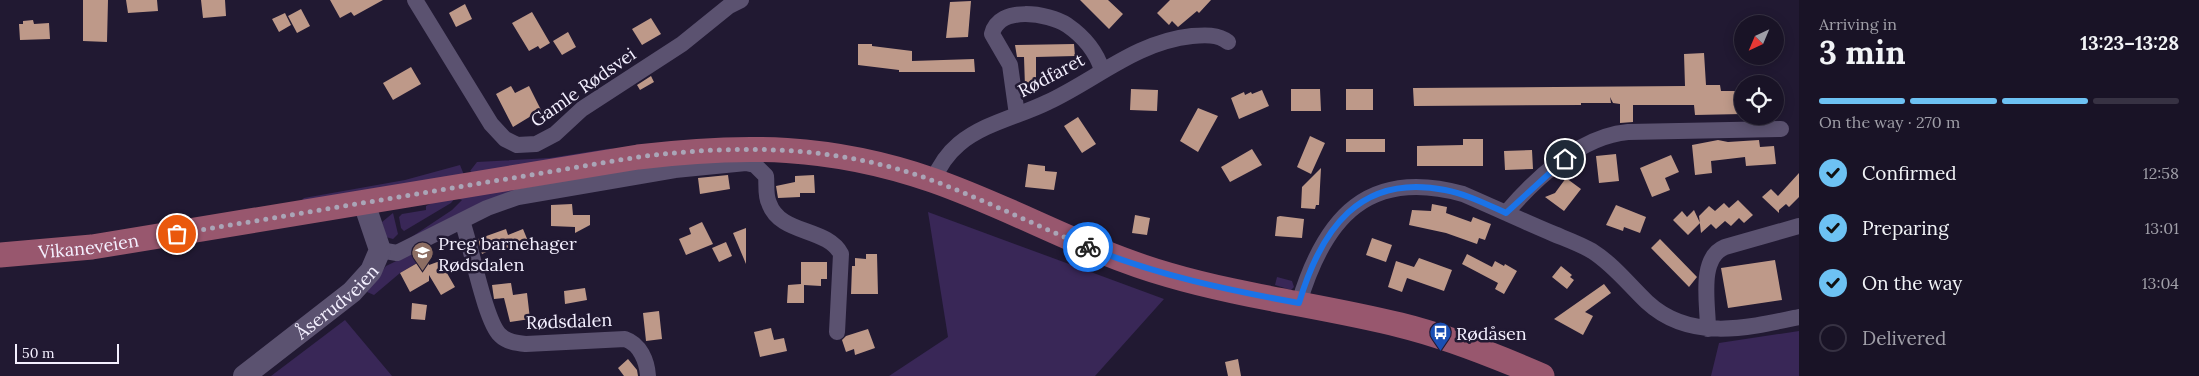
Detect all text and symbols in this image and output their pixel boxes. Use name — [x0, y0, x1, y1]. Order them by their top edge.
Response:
text: Arriving in — [1819, 14, 1897, 34]
north arrow — [1734, 15, 1784, 65]
map controls — [1734, 15, 1784, 125]
text: 13:23–13:28 — [2080, 31, 2179, 55]
text: 3 min — [1819, 32, 1906, 73]
street label: Gamle Rødsvei — [526, 42, 640, 132]
street label: Rødfaret — [1014, 48, 1088, 102]
button: locate — [1734, 75, 1784, 125]
text: On the way · 270 m — [1819, 112, 1960, 132]
pin — [1544, 138, 1586, 180]
icon: home — [1551, 145, 1579, 173]
icon: check — [1819, 159, 1847, 187]
text: Confirmed — [1862, 161, 1957, 185]
text: 12:58 — [2143, 163, 2179, 183]
pin — [156, 213, 198, 255]
icon: check — [1819, 214, 1847, 242]
text: Preparing — [1862, 216, 1949, 240]
text: 13:01 — [2145, 218, 2179, 238]
icon: bag — [163, 220, 191, 248]
courier — [1063, 222, 1113, 272]
street label: Vikaneveien — [37, 228, 140, 263]
place label: Preg barnehager Rødsdalen — [438, 232, 577, 276]
icon: bike — [1074, 233, 1102, 261]
school or university icon: Preg barnehager Rødsdalen — [410, 241, 434, 272]
street label: Åserudveien — [289, 259, 383, 344]
icon: check — [1819, 269, 1847, 297]
text: On the way — [1862, 271, 1962, 295]
text: 13:04 — [2142, 273, 2179, 293]
street label: Rødsdalen — [525, 308, 613, 334]
bus stop icon: Rødåsen — [1428, 321, 1452, 352]
place label: Rødåsen — [1456, 322, 1527, 345]
text: Delivered — [1862, 326, 1946, 350]
scale bar — [15, 341, 119, 364]
text: 50 m — [22, 344, 55, 362]

